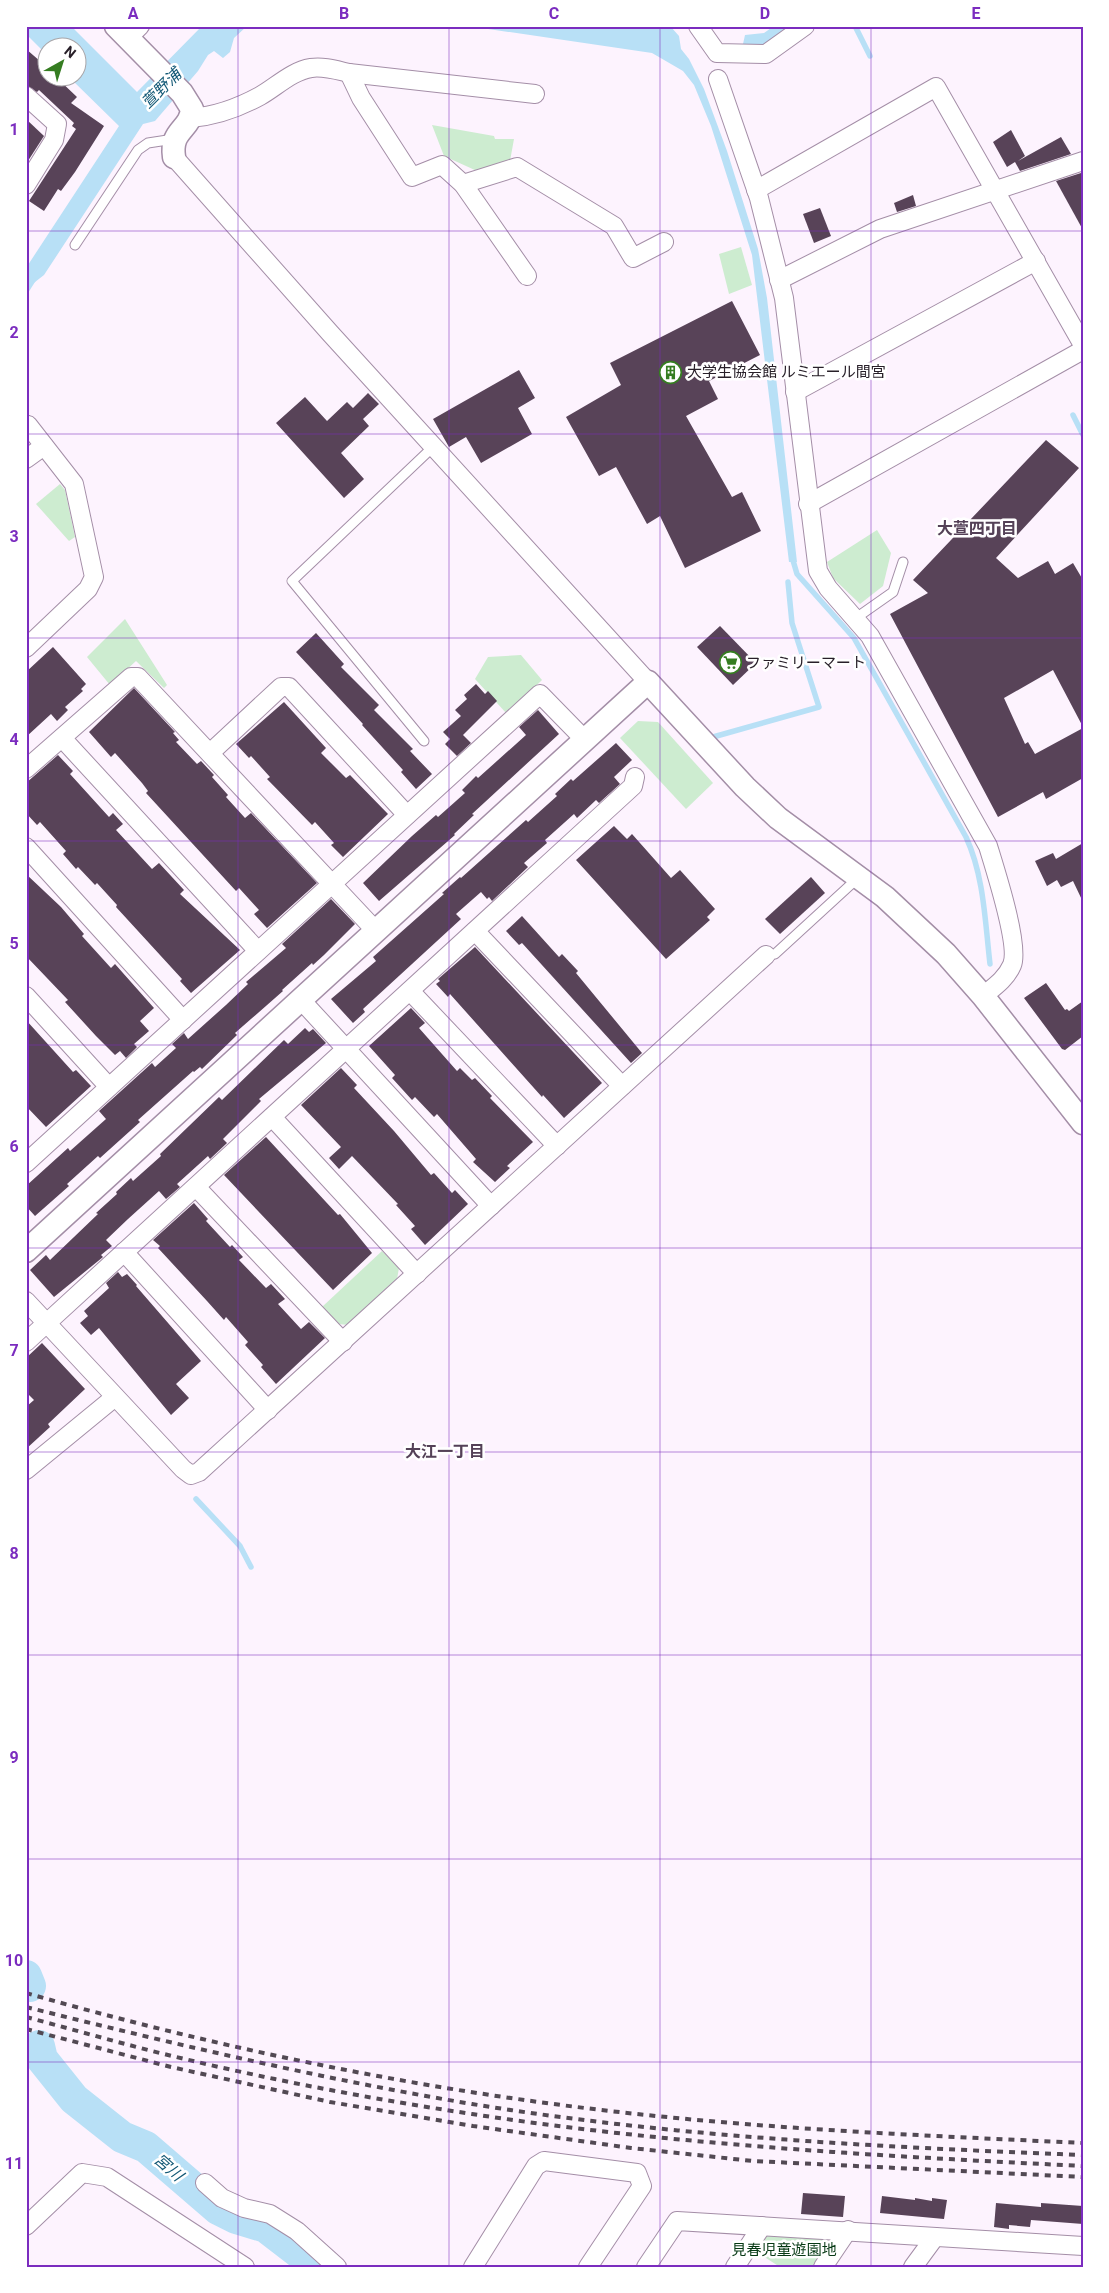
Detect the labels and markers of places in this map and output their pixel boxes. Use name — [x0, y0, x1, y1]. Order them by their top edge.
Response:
building icon: 大学生協会館 ルミエール間宮 — [659, 360, 683, 384]
place label: 大学生協会館 ルミエール間宮 — [687, 363, 886, 381]
supermarket icon: ファミリーマート — [718, 651, 742, 675]
place label: ファミリーマート — [746, 654, 866, 672]

